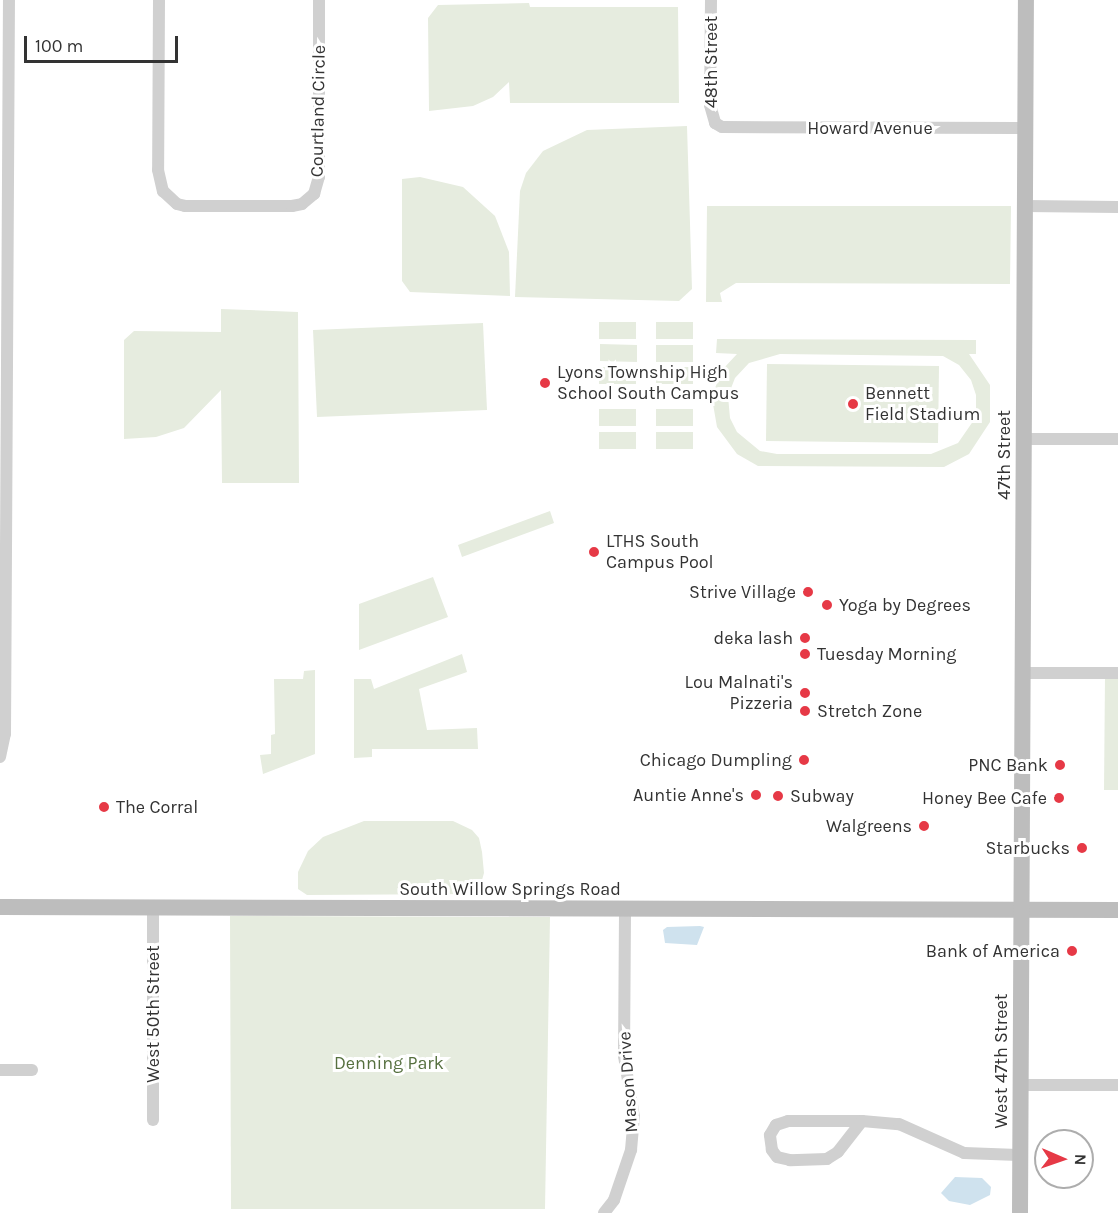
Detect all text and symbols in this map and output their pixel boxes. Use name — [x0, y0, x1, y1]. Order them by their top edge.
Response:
street label: 48th Street — [700, 16, 722, 108]
scale bar — [27, 24, 182, 62]
text: 100 m — [35, 35, 83, 57]
street label: Courtland Circle — [306, 45, 330, 177]
street label: Howard Avenue — [807, 117, 933, 139]
place label: Lyons Township High School South Campus — [557, 362, 739, 404]
marker: Lyons Township High School South Campus — [538, 376, 552, 390]
place label: Bennett Field Stadium — [865, 383, 980, 426]
marker: Bennett Field Stadium — [846, 397, 860, 411]
street label: 47th Street — [993, 410, 1015, 500]
place label: LTHS South Campus Pool — [606, 531, 714, 574]
marker: LTHS South Campus Pool — [587, 545, 601, 559]
place label: Strive Village — [689, 581, 796, 603]
marker: Strive Village — [801, 585, 815, 599]
place label: Yoga by Degrees — [839, 594, 971, 616]
marker: Yoga by Degrees — [820, 598, 834, 612]
place label: deka lash — [713, 627, 793, 649]
marker: deka lash — [798, 631, 812, 645]
place label: Tuesday Morning — [817, 643, 956, 665]
marker: Tuesday Morning — [798, 647, 812, 661]
place label: Lou Malnati's Pizzeria — [685, 672, 793, 714]
marker: Lou Malnati's Pizzeria — [798, 686, 812, 700]
place label: Stretch Zone — [817, 700, 922, 722]
marker: Stretch Zone — [798, 704, 812, 718]
place label: Chicago Dumpling — [640, 749, 792, 771]
marker: Chicago Dumpling — [797, 753, 811, 767]
place label: PNC Bank — [968, 754, 1048, 776]
marker: PNC Bank — [1053, 758, 1067, 772]
place label: Auntie Anne's — [633, 784, 744, 806]
place label: Subway — [790, 785, 854, 807]
place label: Honey Bee Cafe — [922, 787, 1047, 809]
marker: Auntie Anne's — [749, 788, 763, 802]
marker: Subway — [771, 789, 785, 803]
marker: Honey Bee Cafe — [1052, 791, 1066, 805]
place label: The Corral — [116, 796, 198, 818]
marker: The Corral — [97, 800, 111, 814]
place label: Walgreens — [826, 815, 912, 837]
marker: Walgreens — [917, 819, 931, 833]
place label: Starbucks — [985, 837, 1070, 859]
marker: Starbucks — [1075, 841, 1089, 855]
street label: South Willow Springs Road — [399, 878, 621, 900]
place label: Bank of America — [926, 940, 1060, 962]
marker: Bank of America — [1065, 944, 1079, 958]
street label: West 50th Street — [142, 945, 164, 1083]
street label: West 47th Street — [990, 993, 1012, 1129]
street label: Mason Drive — [614, 1031, 642, 1133]
park label: Denning Park — [334, 1052, 444, 1074]
north arrow — [1034, 1129, 1094, 1189]
text: N — [1071, 1153, 1090, 1166]

